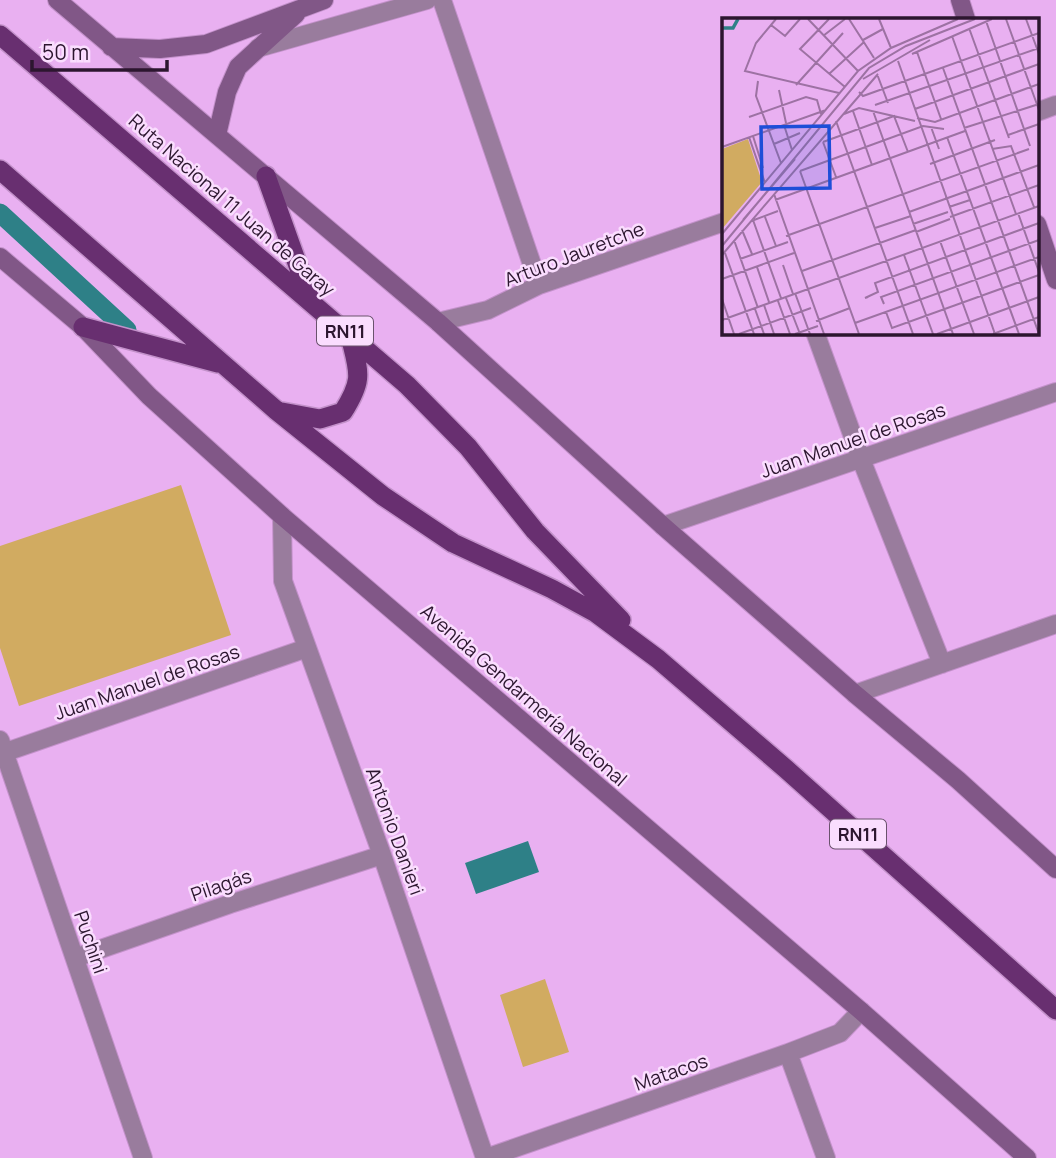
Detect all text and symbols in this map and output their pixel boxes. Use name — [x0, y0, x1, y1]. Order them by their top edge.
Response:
inset map — [722, 18, 1038, 334]
scale bar — [32, 28, 166, 72]
text: 50 m — [42, 38, 89, 66]
street label: Ruta Nacional 11 Juan de Garay — [123, 108, 341, 302]
street label: Arturo Jauretche — [500, 215, 648, 293]
road number: RN11 — [317, 316, 373, 346]
street label: Juan Manuel de Rosas — [757, 396, 949, 484]
street label: Avenida Gendarmería Nacional — [415, 598, 633, 792]
street label: Juan Manuel de Rosas — [51, 638, 243, 726]
street label: Antonio Danieri — [360, 764, 430, 898]
road number: RN11 — [830, 820, 886, 848]
street label: Pilagás — [187, 862, 255, 907]
street label: Puchini — [68, 907, 114, 977]
street label: Matacos — [631, 1047, 711, 1097]

